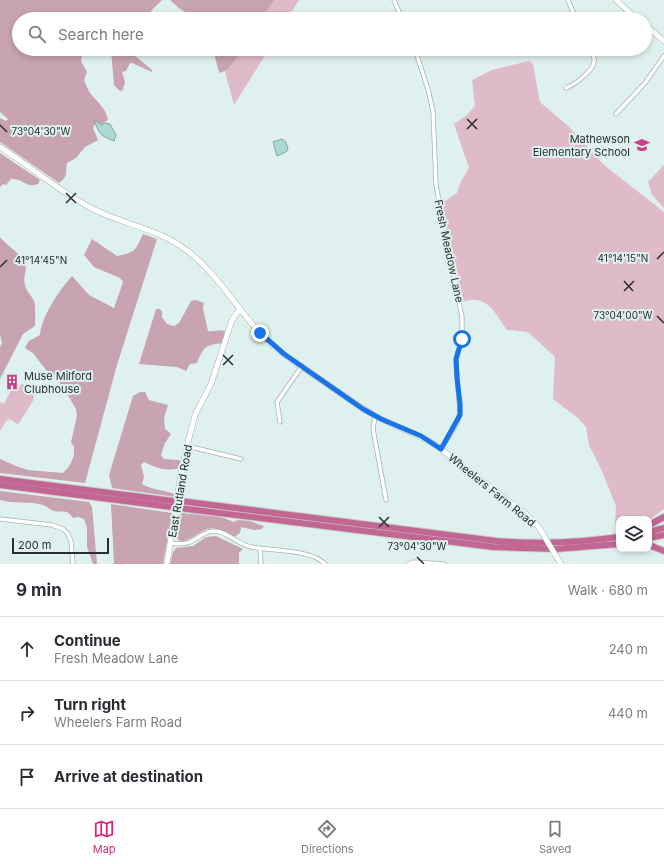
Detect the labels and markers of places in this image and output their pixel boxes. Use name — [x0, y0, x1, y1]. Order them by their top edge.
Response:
place label: Mathewson Elementary School — [533, 132, 630, 159]
school or university icon: Mathewson Elementary School — [633, 136, 651, 154]
place label: Muse Milford Clubhouse — [24, 369, 92, 396]
building icon: Muse Milford Clubhouse — [3, 373, 21, 391]

